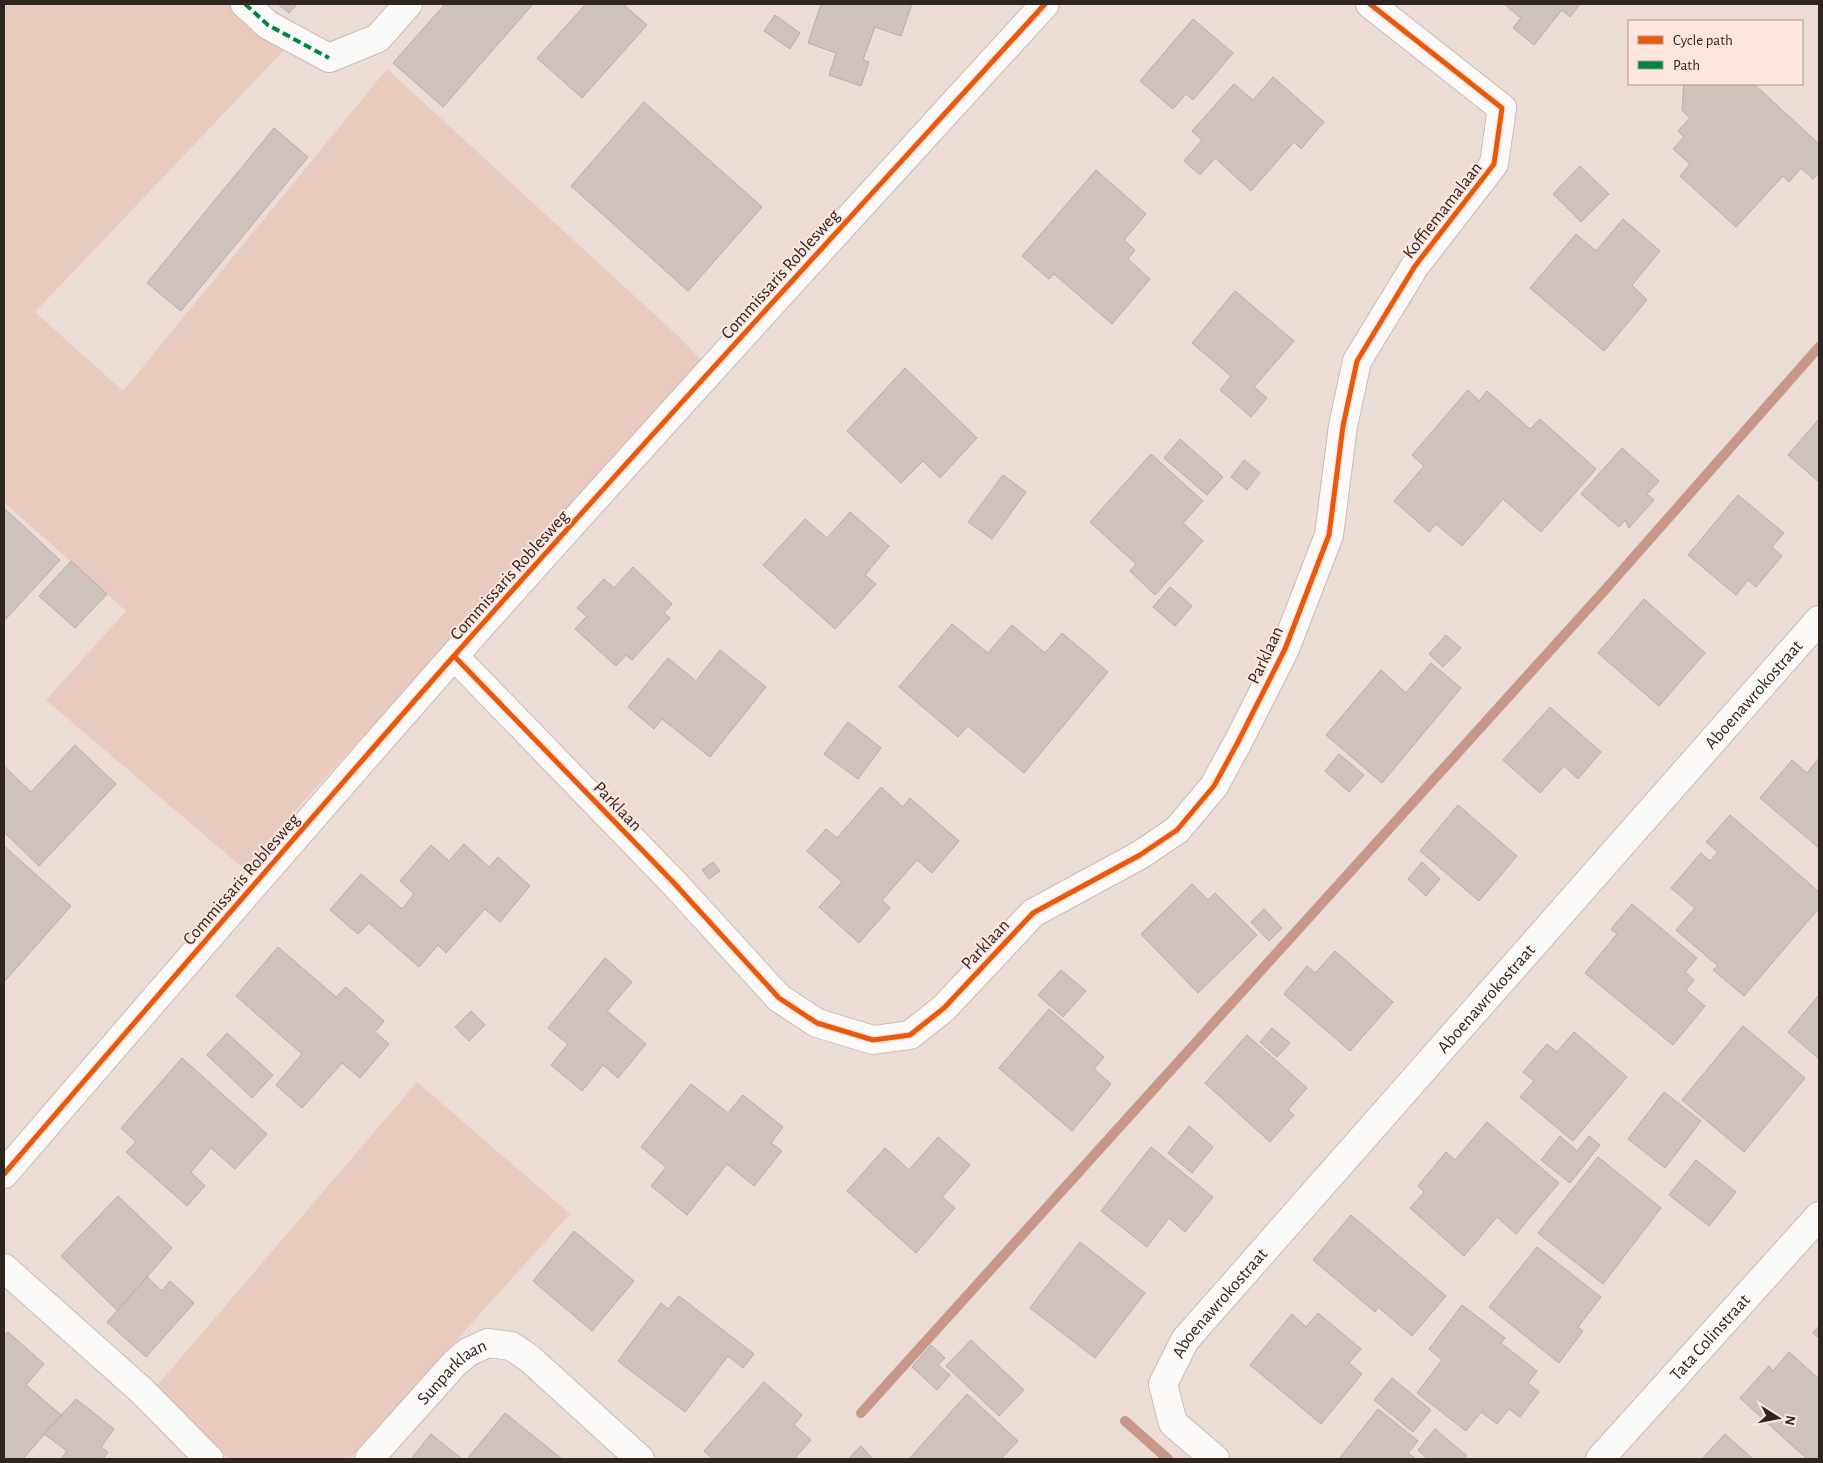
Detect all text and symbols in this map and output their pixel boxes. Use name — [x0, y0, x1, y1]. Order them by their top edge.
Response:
legend — [1628, 20, 1803, 85]
text: Cycle path — [1673, 33, 1733, 48]
text: Path — [1673, 58, 1700, 73]
street label: Koffiemamalaan — [1400, 159, 1486, 262]
street label: Commissaris Roblesweg — [718, 206, 844, 343]
street label: Commissaris Roblesweg — [447, 507, 573, 644]
street label: Parklaan — [1245, 624, 1287, 687]
street label: Aboenawrokostraat — [1702, 637, 1807, 753]
street label: Parklaan — [590, 778, 645, 835]
street label: Commissaris Roblesweg — [180, 810, 304, 949]
street label: Parklaan — [958, 916, 1013, 973]
street label: Aboenawrokostraat — [1434, 941, 1539, 1057]
street label: Aboenawrokostraat — [1169, 1245, 1272, 1361]
street label: Tata Colinstraat — [1667, 1291, 1754, 1385]
street label: Sunparklaan — [414, 1337, 490, 1408]
north arrow — [1753, 1393, 1803, 1443]
text: N — [1782, 1414, 1798, 1426]

